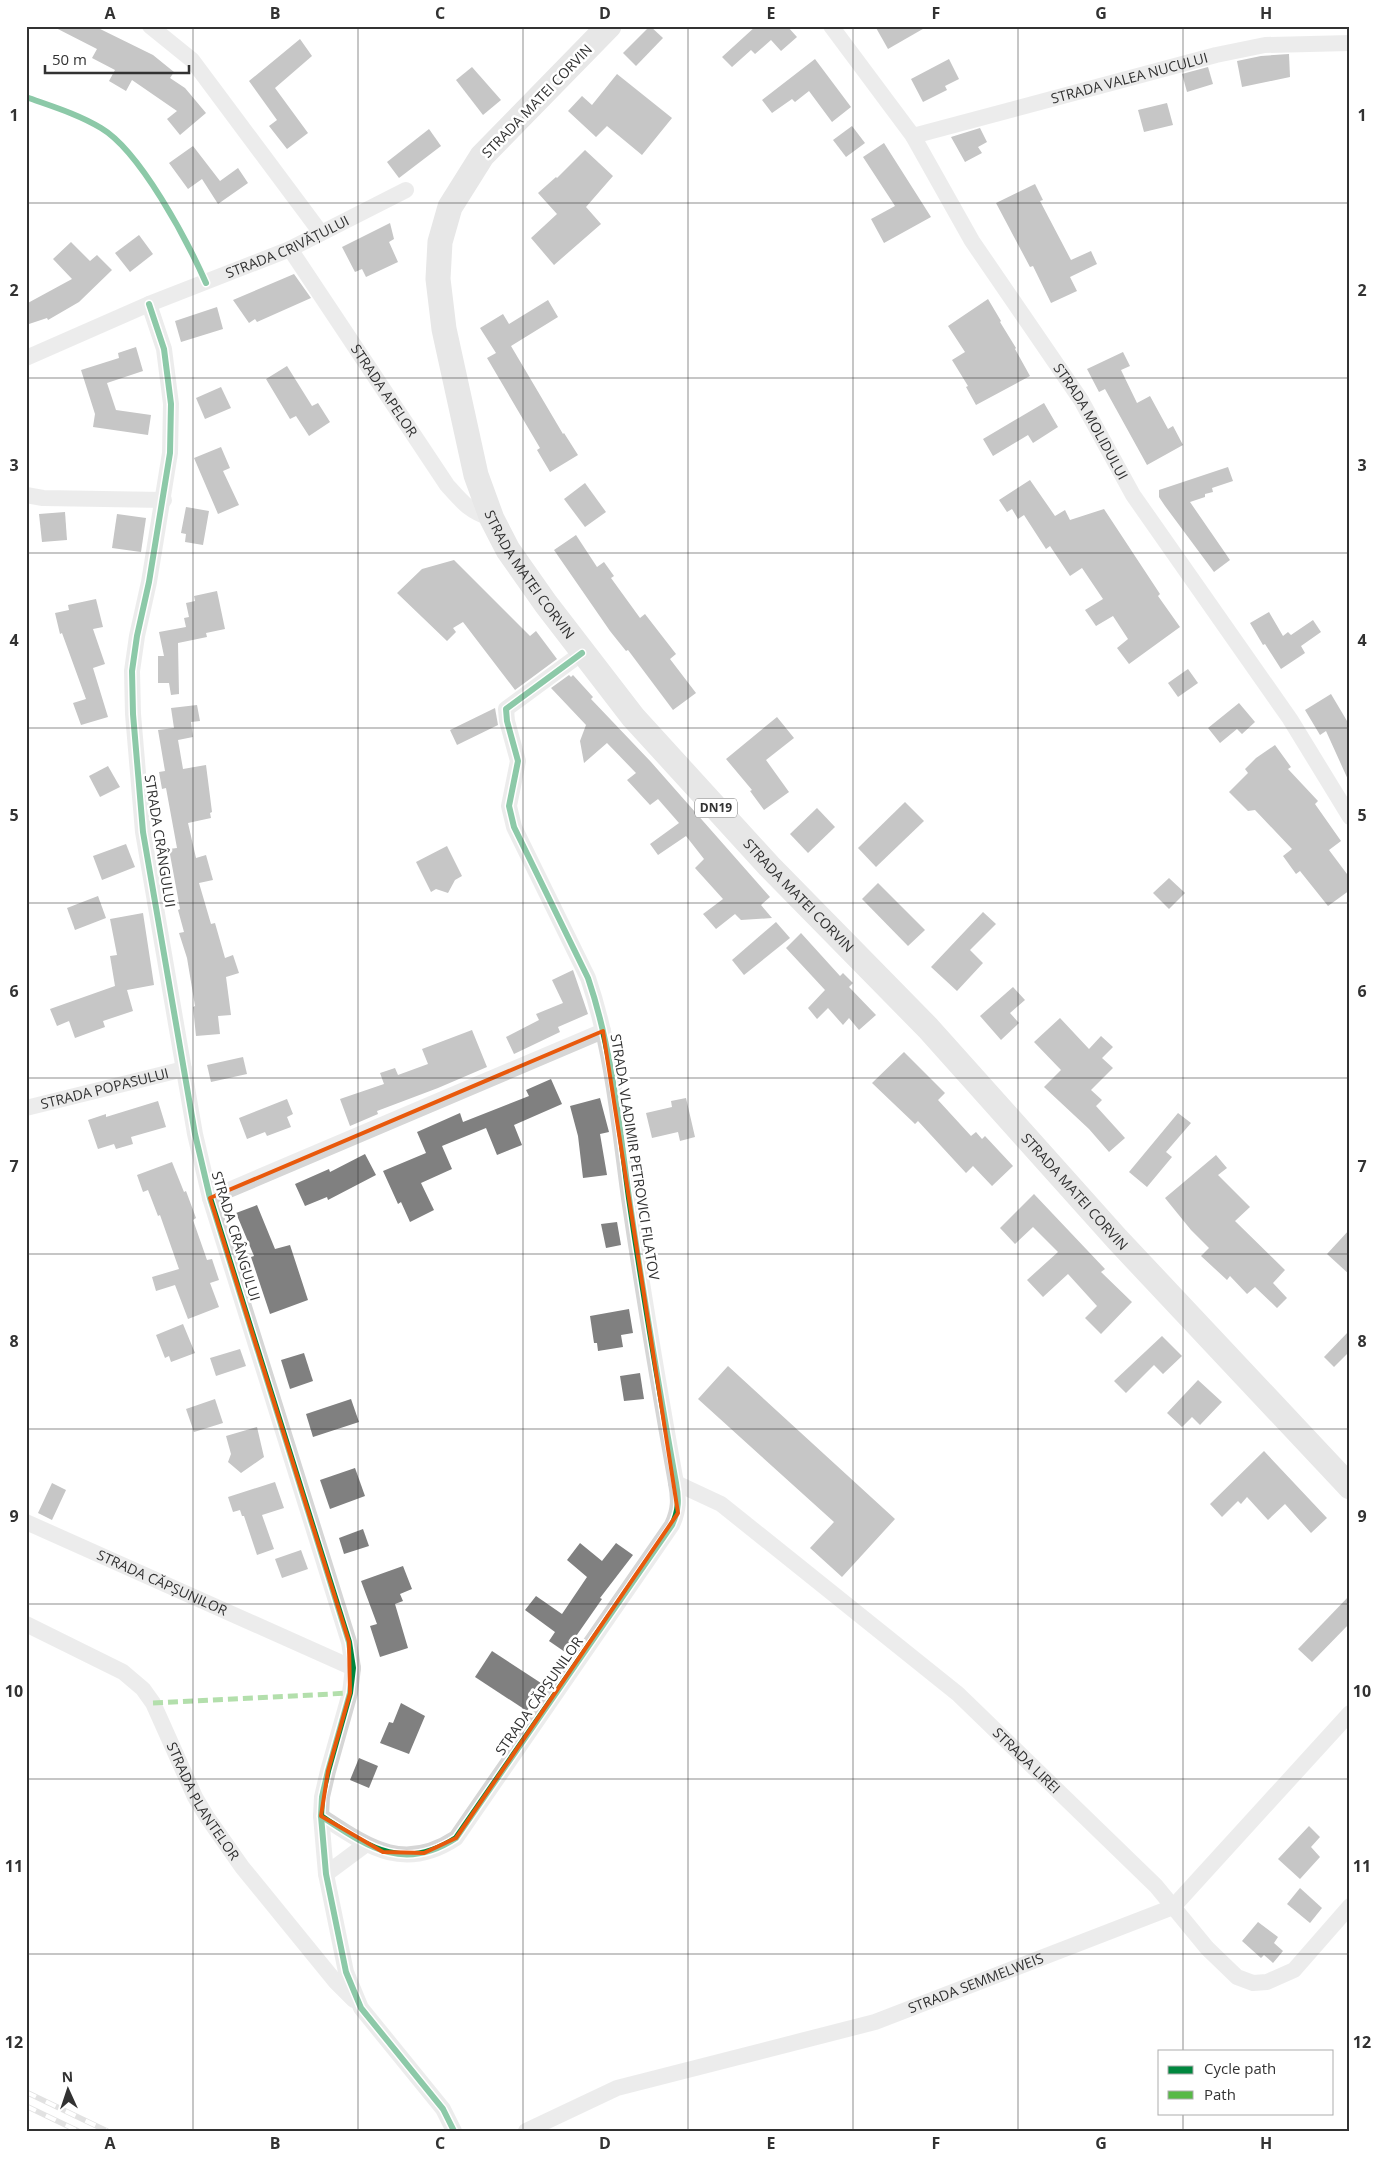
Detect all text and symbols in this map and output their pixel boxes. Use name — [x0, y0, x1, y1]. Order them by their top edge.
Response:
text: A — [104, 2, 116, 24]
text: B — [270, 2, 280, 24]
text: C — [435, 2, 445, 24]
text: D — [599, 2, 611, 24]
text: E — [767, 2, 776, 24]
text: F — [932, 2, 940, 24]
text: G — [1095, 2, 1107, 24]
text: H — [1260, 2, 1272, 24]
street label: STRADA MATEI CORVIN — [477, 40, 596, 162]
scale bar — [45, 42, 189, 74]
street label: STRADA VALEA NUCULUI — [1049, 48, 1210, 108]
text: 50 m — [52, 49, 87, 69]
text: 1 — [9, 104, 19, 126]
text: 1 — [1357, 104, 1367, 126]
street label: STRADA CRIVĂȚULUI — [223, 211, 352, 282]
text: 2 — [9, 279, 19, 301]
text: 2 — [1357, 279, 1367, 301]
street label: STRADA APELOR — [347, 340, 422, 441]
street label: STRADA MOLIDULUI — [1050, 359, 1133, 483]
text: 3 — [9, 454, 19, 476]
text: 3 — [1357, 454, 1367, 476]
street label: STRADA MATEI CORVIN — [481, 507, 579, 643]
text: 4 — [9, 629, 19, 651]
text: 4 — [1357, 629, 1367, 651]
street label: STRADA CRÂNGULUI — [141, 773, 180, 909]
road number: DN19 — [695, 798, 737, 818]
text: 5 — [9, 804, 19, 826]
text: 5 — [1357, 804, 1367, 826]
street label: STRADA MATEI CORVIN — [739, 834, 858, 956]
text: 6 — [9, 980, 19, 1002]
text: 6 — [1357, 980, 1367, 1002]
street label: STRADA VLADIMIR PETROVICI FILATOV — [607, 1032, 664, 1282]
street label: STRADA POPASULUI — [38, 1063, 171, 1113]
street label: STRADA MATEI CORVIN — [1017, 1129, 1133, 1254]
text: 7 — [9, 1155, 19, 1177]
text: 7 — [1357, 1155, 1367, 1177]
street label: STRADA CRÂNGULUI — [208, 1169, 265, 1303]
text: 8 — [9, 1330, 19, 1352]
text: 8 — [1357, 1330, 1367, 1352]
text: 9 — [9, 1505, 19, 1527]
text: 9 — [1357, 1505, 1367, 1527]
street label: STRADA CĂPȘUNILOR — [94, 1545, 231, 1620]
street label: STRADA CĂPȘUNILOR — [490, 1632, 587, 1759]
text: 10 — [5, 1680, 23, 1702]
text: 10 — [1353, 1680, 1371, 1702]
street label: STRADA LIREI — [989, 1723, 1065, 1797]
street label: STRADA PLANTELOR — [163, 1739, 244, 1864]
text: 11 — [5, 1855, 23, 1877]
text: 11 — [1353, 1855, 1371, 1877]
street label: STRADA SEMMELWEIS — [905, 1948, 1046, 2017]
text: 12 — [5, 2031, 23, 2053]
text: 12 — [1353, 2031, 1371, 2053]
legend — [1158, 2050, 1334, 2114]
text: Cycle path — [1204, 2058, 1276, 2078]
north arrow — [42, 2064, 92, 2114]
text: N — [61, 2067, 73, 2086]
text: Path — [1204, 2084, 1236, 2104]
text: A — [104, 2132, 116, 2154]
text: B — [270, 2132, 280, 2154]
text: C — [435, 2132, 445, 2154]
text: D — [599, 2132, 611, 2154]
text: E — [767, 2132, 776, 2154]
text: F — [932, 2132, 940, 2154]
text: G — [1095, 2132, 1107, 2154]
text: H — [1260, 2132, 1272, 2154]

